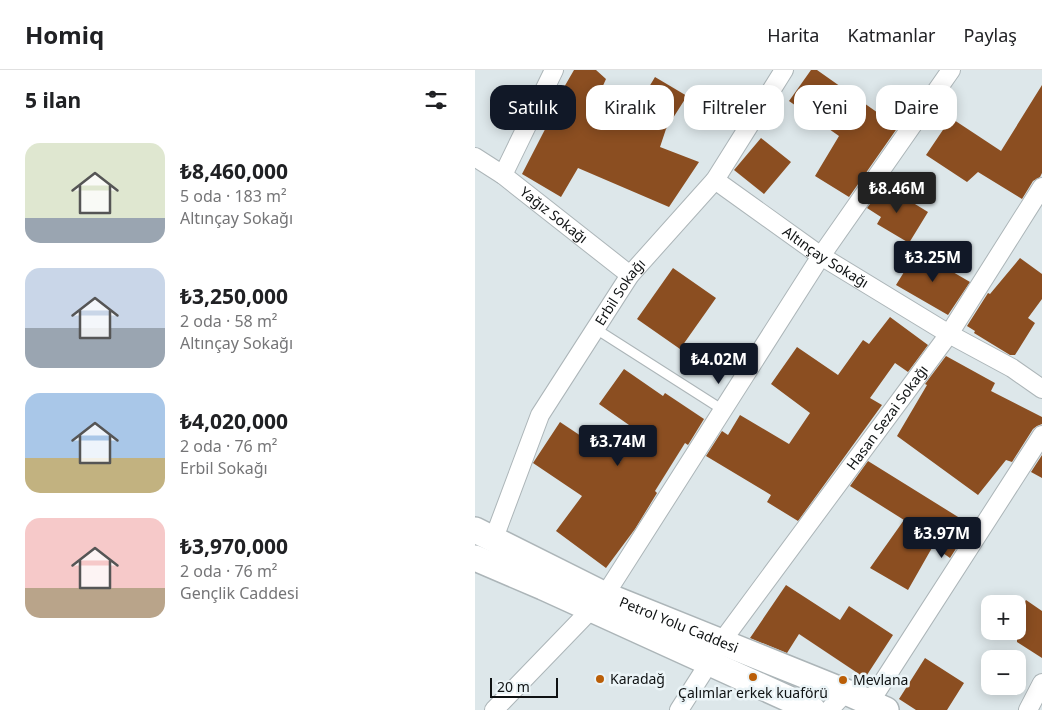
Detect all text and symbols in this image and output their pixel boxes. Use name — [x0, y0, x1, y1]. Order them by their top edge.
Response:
text: Homiq — [25, 18, 104, 51]
text: Harita — [767, 23, 819, 47]
text: Katmanlar — [847, 23, 935, 47]
text: Paylaş — [963, 23, 1017, 47]
chip: Satılık — [490, 85, 576, 130]
chip: Kiralık — [586, 85, 674, 130]
chip: Filtreler — [684, 85, 784, 130]
chip: Yeni — [794, 85, 866, 130]
chip: Daire — [876, 85, 957, 130]
text: 5 ilan — [25, 86, 81, 114]
icon: filters — [422, 86, 450, 114]
text: ₺8,460,000 — [180, 157, 288, 185]
icon: home — [65, 163, 125, 223]
pin: ₺8.46M — [856, 172, 938, 214]
text: ₺8.46M — [869, 177, 925, 199]
street label: Yağız Sokağı — [516, 182, 592, 247]
text: 5 oda · 183 m² — [180, 185, 287, 207]
text: Altınçay Sokağı — [180, 207, 293, 229]
street label: Altınçay Sokağı — [779, 222, 872, 292]
pin: ₺3.25M — [892, 240, 974, 283]
text: ₺3.25M — [905, 246, 961, 268]
street label: Erbil Sokağı — [590, 254, 649, 329]
text: ₺3,250,000 — [180, 282, 288, 310]
icon: home — [65, 288, 125, 348]
text: 2 oda · 58 m² — [180, 310, 277, 332]
text: Altınçay Sokağı — [180, 332, 293, 354]
pin: ₺4.02M — [678, 342, 760, 385]
text: ₺4.02M — [691, 348, 747, 370]
street label: Hasan Sezai Sokağı — [842, 361, 932, 473]
text: ₺4,020,000 — [180, 407, 288, 435]
icon: home — [65, 413, 125, 473]
pin: ₺3.74M — [577, 424, 659, 467]
text: ₺3.74M — [590, 430, 646, 452]
text: 2 oda · 76 m² — [180, 435, 277, 457]
text: Erbil Sokağı — [180, 457, 268, 479]
pin: ₺3.97M — [901, 516, 983, 559]
text: ₺3.97M — [914, 522, 970, 544]
text: ₺3,970,000 — [180, 532, 288, 560]
icon: home — [65, 538, 125, 598]
text: 2 oda · 76 m² — [180, 560, 277, 582]
text: Gençlik Caddesi — [180, 582, 299, 604]
street label: Petrol Yolu Caddesi — [617, 592, 741, 657]
map controls — [981, 595, 1026, 695]
button: + — [981, 595, 1026, 640]
button: − — [981, 650, 1026, 695]
place label: Karadağ — [610, 669, 665, 688]
place label: Mevlana — [853, 670, 908, 689]
marker: Çalımlar erkek kuaförü — [747, 671, 759, 683]
marker: Karadağ — [594, 673, 606, 685]
marker: Mevlana — [837, 674, 849, 686]
scale bar — [490, 675, 557, 698]
text: 20 m — [497, 677, 530, 696]
place label: Çalımlar erkek kuaförü — [678, 683, 828, 702]

